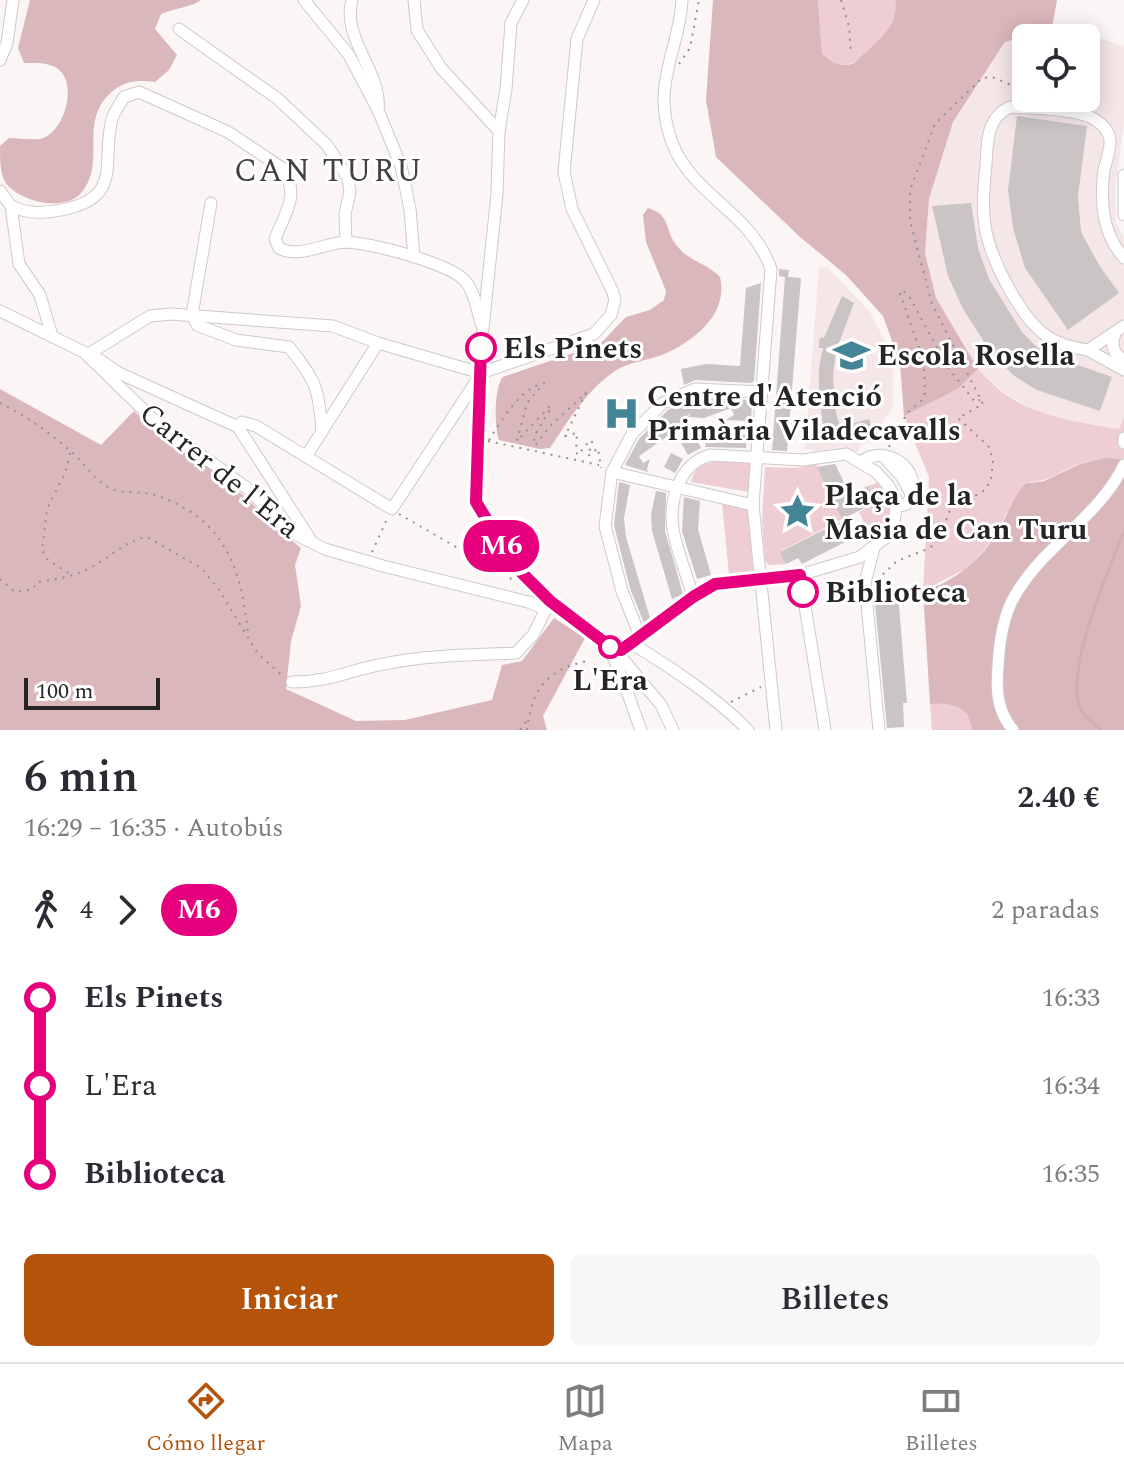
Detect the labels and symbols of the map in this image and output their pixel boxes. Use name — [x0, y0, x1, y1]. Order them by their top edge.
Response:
district label: CAN TURU — [234, 147, 424, 196]
place label: Els Pinets — [503, 326, 642, 372]
marker: Els Pinets — [466, 333, 496, 363]
place label: Escola Rosella — [877, 333, 1076, 379]
school or university icon: Escola Rosella — [832, 336, 870, 374]
place label: Centre d'Atenció Primària Viladecavalls — [647, 374, 961, 454]
street label: Carrer de l'Era — [129, 391, 310, 550]
hospital icon: Centre d'Atenció Primària Viladecavalls — [602, 394, 640, 432]
place label: Plaça de la Masia de Can Turu — [824, 473, 1087, 553]
place icon: Plaça de la Masia de Can Turu — [779, 493, 817, 531]
line badge: M6 — [465, 520, 537, 572]
place label: Biblioteca — [825, 570, 967, 616]
marker: Biblioteca — [788, 577, 818, 607]
marker: L'Era — [599, 636, 621, 658]
place label: L'Era — [572, 658, 648, 704]
scale bar — [24, 674, 160, 710]

